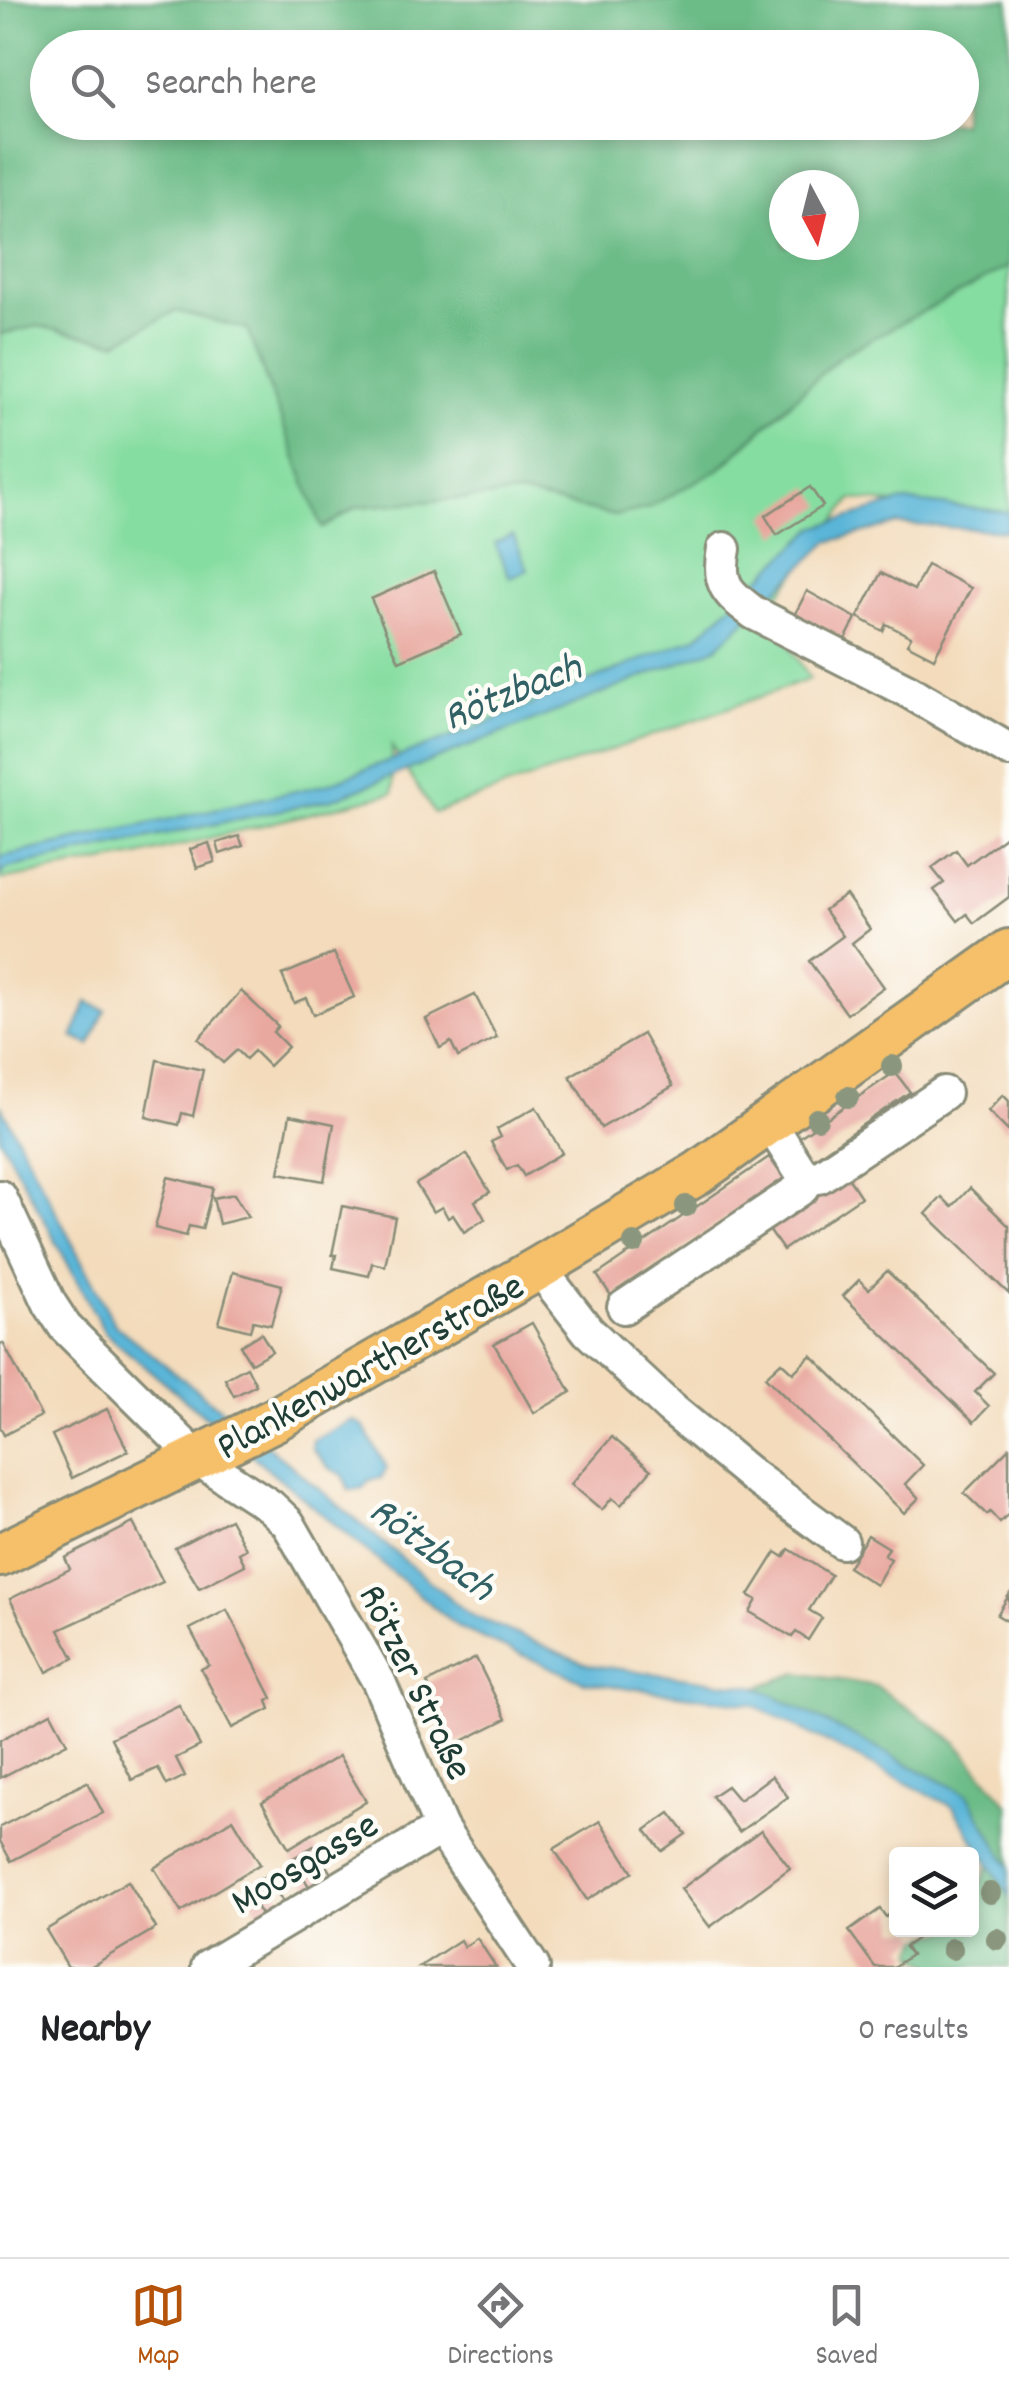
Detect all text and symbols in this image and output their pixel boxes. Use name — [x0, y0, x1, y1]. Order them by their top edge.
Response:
search box — [30, 30, 979, 140]
icon: search — [65, 58, 120, 113]
text: Search here — [145, 58, 317, 113]
north arrow — [769, 170, 859, 260]
water label: Rötzbach — [435, 640, 594, 750]
street label: Plankenwartherstraße — [208, 1261, 536, 1478]
water label: Rötzbach — [354, 1484, 507, 1620]
street label: Rötzer Straße — [340, 1576, 484, 1791]
street label: Moosgasse — [222, 1800, 391, 1933]
map controls — [889, 1847, 979, 1937]
button: layers — [889, 1847, 979, 1937]
text: Nearby — [40, 2002, 150, 2062]
text: 0 results — [858, 2009, 969, 2055]
tab: Map — [131, 2278, 186, 2378]
tab: Directions — [448, 2278, 554, 2378]
tab: Saved — [816, 2278, 878, 2378]

